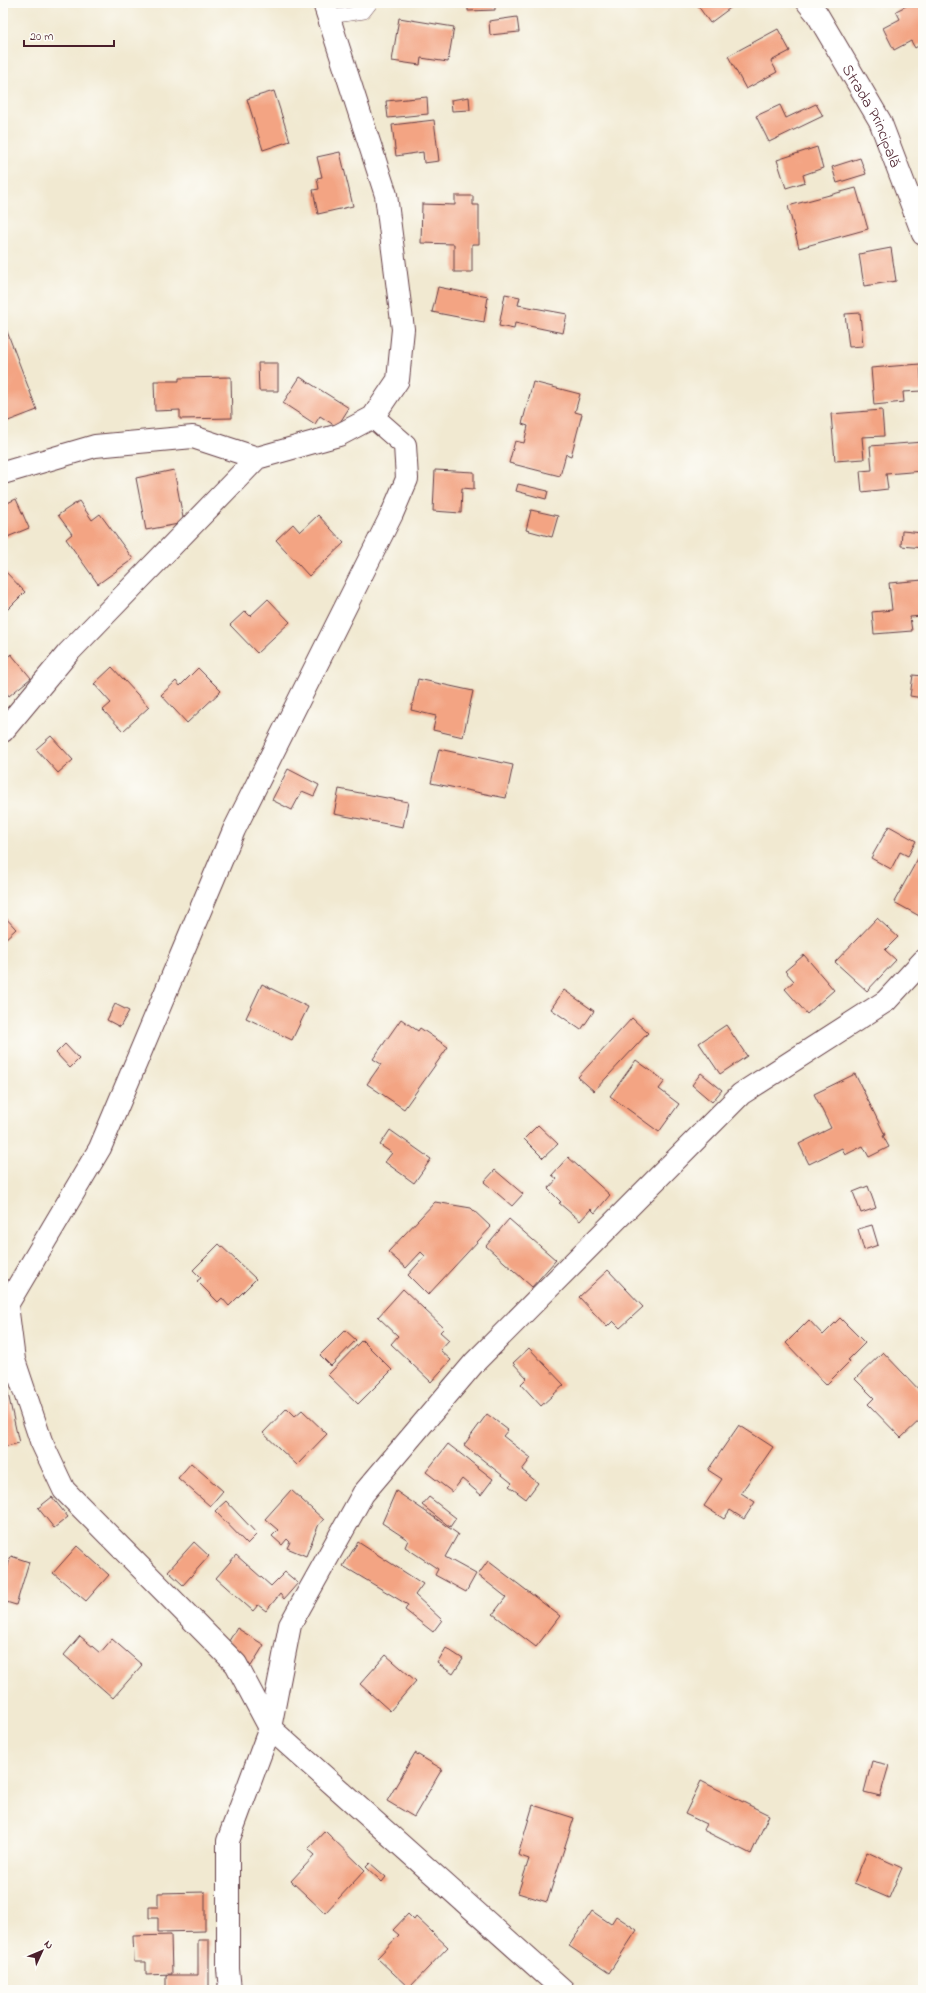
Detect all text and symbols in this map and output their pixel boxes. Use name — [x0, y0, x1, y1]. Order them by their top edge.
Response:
scale bar — [24, 22, 114, 48]
text: 20 m — [30, 28, 53, 46]
street label: Strada Principală — [835, 60, 906, 171]
north arrow — [22, 1931, 62, 1971]
text: N — [40, 1937, 57, 1953]

